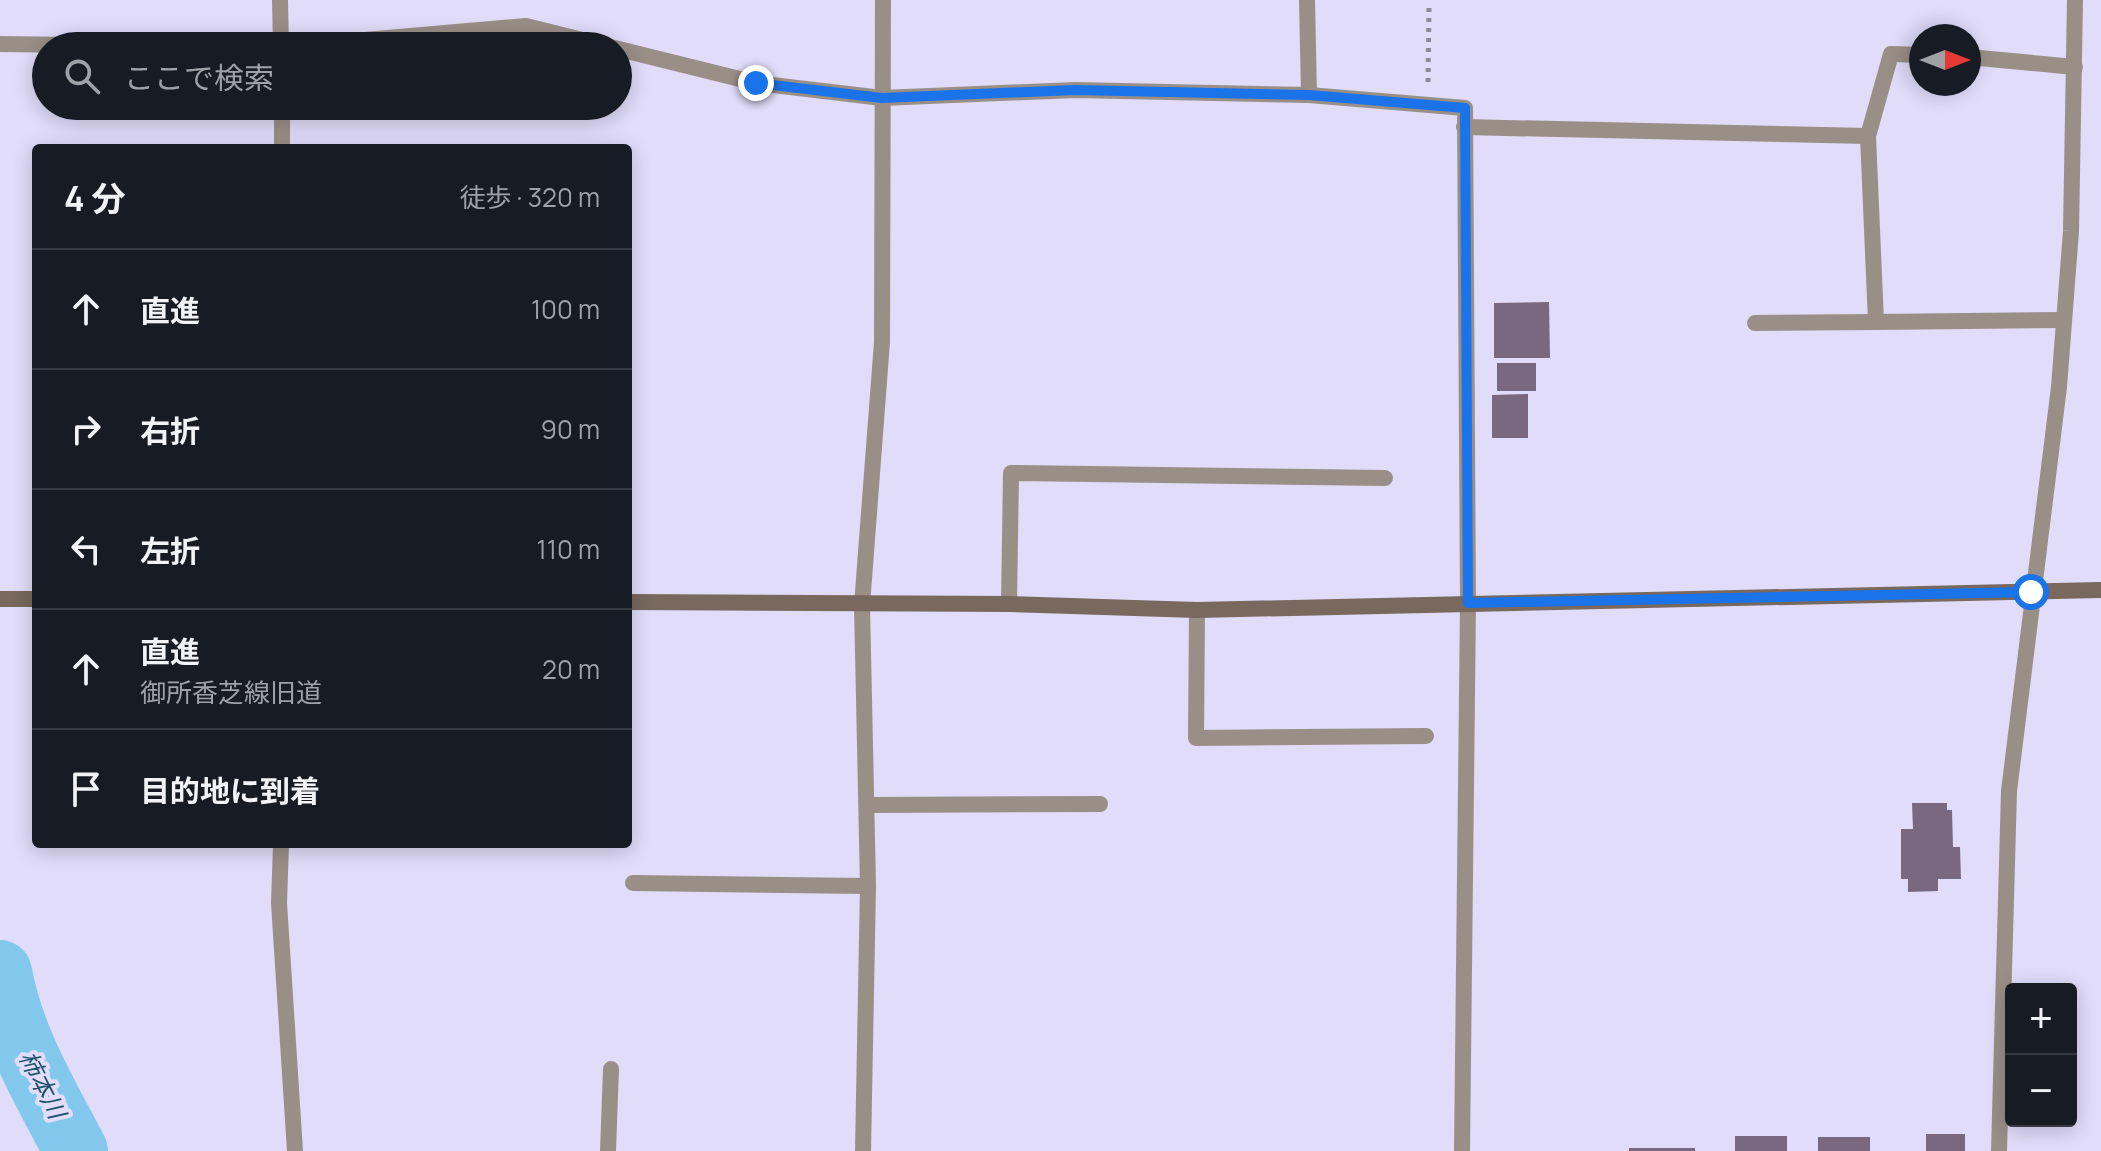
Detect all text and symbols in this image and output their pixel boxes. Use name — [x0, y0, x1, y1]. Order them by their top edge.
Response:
north arrow — [1909, 24, 1981, 96]
search box — [32, 32, 632, 120]
icon: search — [60, 54, 104, 98]
text: ここで検索 — [124, 57, 274, 98]
route end — [738, 65, 774, 101]
text: 4 分 — [64, 175, 126, 221]
text: 徒歩 · 320 m — [459, 179, 600, 215]
icon: ahead — [64, 287, 108, 331]
text: 直進 — [140, 290, 200, 331]
text: 100 m — [531, 291, 600, 327]
icon: right — [64, 407, 108, 451]
text: 右折 — [140, 410, 200, 451]
text: 90 m — [541, 411, 600, 447]
icon: left — [64, 527, 108, 571]
text: 左折 — [140, 530, 200, 571]
text: 110 m — [537, 531, 600, 567]
route start — [2013, 574, 2049, 610]
text: 直進 — [140, 631, 200, 672]
icon: ahead — [64, 647, 108, 691]
text: 20 m — [542, 651, 600, 687]
text: 御所香芝線旧道 — [140, 674, 322, 710]
icon: arrive — [64, 767, 108, 811]
text: 目的地に到着 — [140, 770, 320, 811]
map controls — [2005, 983, 2077, 1127]
button: + — [2005, 983, 2077, 1055]
water label: 柿本川 — [12, 1045, 76, 1127]
button: − — [2005, 1055, 2077, 1127]

